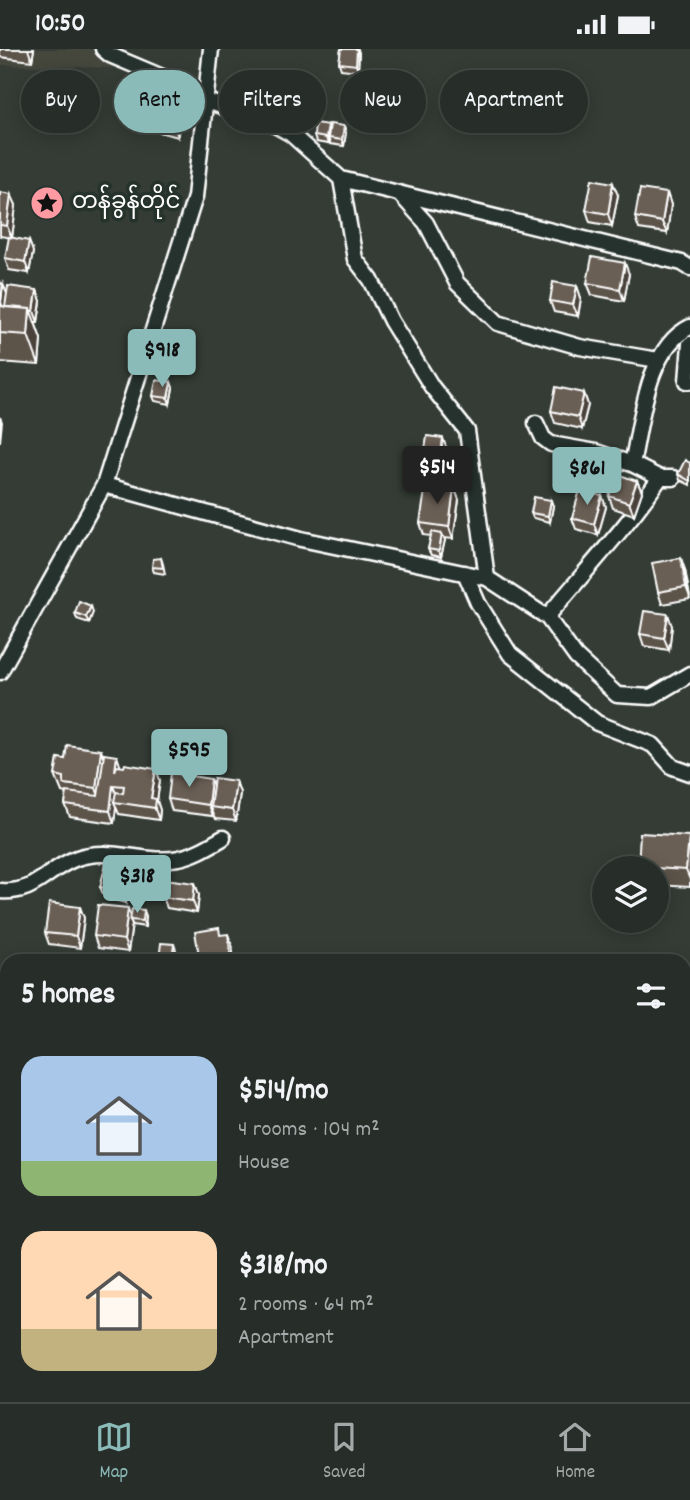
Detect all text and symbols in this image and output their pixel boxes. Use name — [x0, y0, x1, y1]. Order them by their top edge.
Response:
text: 10:50 — [35, 6, 85, 43]
chip: Buy — [21, 70, 100, 133]
chip: Rent — [114, 70, 205, 133]
chip: Filters — [219, 70, 326, 133]
chip: New — [340, 70, 426, 133]
chip: Apartment — [440, 70, 588, 133]
place icon: တန်ခွန်တိုင် — [28, 184, 66, 222]
place label: တန်ခွန်တိုင် — [72, 184, 180, 220]
pin: $918 — [121, 329, 203, 389]
text: $918 — [144, 335, 180, 368]
pin: $514 — [396, 447, 478, 506]
pin: $861 — [546, 447, 628, 507]
text: $514 — [419, 452, 455, 485]
text: $861 — [568, 453, 606, 486]
pin: $595 — [148, 729, 230, 789]
text: $595 — [167, 735, 211, 768]
pin: $318 — [96, 855, 178, 915]
map controls — [592, 856, 669, 933]
button: layers — [592, 856, 669, 933]
text: $318 — [119, 861, 155, 894]
text: 5 homes — [21, 975, 115, 1018]
icon: filters — [632, 977, 670, 1015]
text: $514/mo — [238, 1071, 329, 1114]
icon: home — [77, 1084, 161, 1168]
text: 4 rooms · 104 m² — [238, 1114, 380, 1147]
text: House — [238, 1147, 290, 1180]
text: $318/mo — [238, 1246, 328, 1289]
icon: home — [77, 1259, 161, 1343]
text: 2 rooms · 64 m² — [238, 1289, 374, 1322]
text: Apartment — [238, 1322, 334, 1355]
tab: Map — [95, 1418, 133, 1487]
tab: Saved — [323, 1418, 365, 1487]
tab: Home — [555, 1418, 595, 1487]

